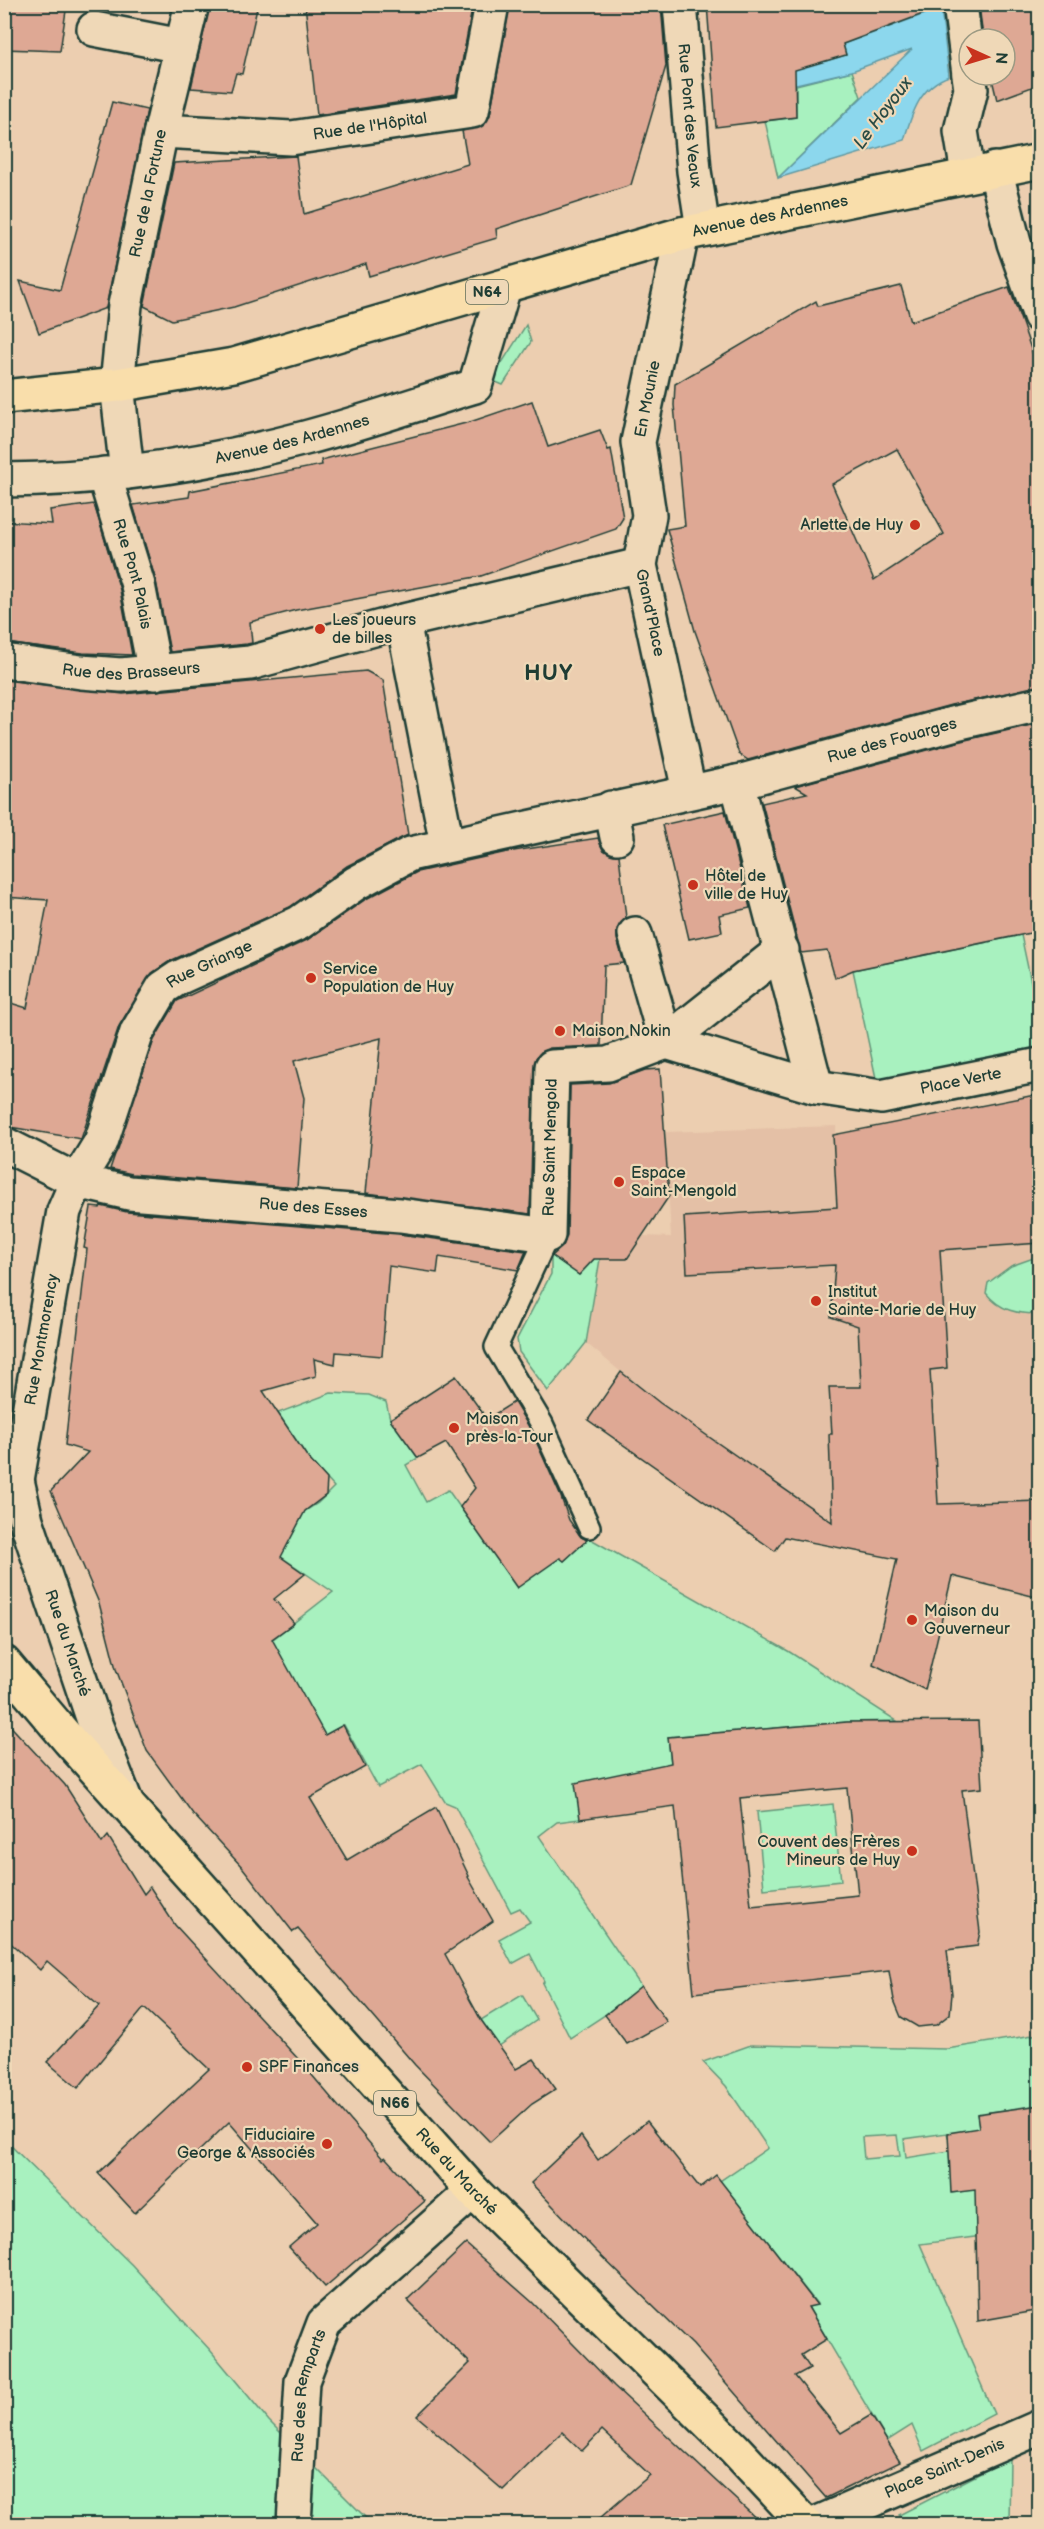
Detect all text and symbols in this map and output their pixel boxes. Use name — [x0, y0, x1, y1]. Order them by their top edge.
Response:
north arrow — [957, 27, 1017, 87]
street label: Rue Pont des Veaux — [674, 43, 706, 190]
text: N — [991, 51, 1010, 65]
water label: Le Hoyoux — [849, 72, 917, 153]
street label: Rue de l'Hôpital — [312, 108, 428, 144]
street label: Rue de la Fortune — [126, 127, 171, 259]
street label: Avenue des Ardennes — [691, 191, 850, 241]
road number: N64 — [466, 280, 508, 304]
street label: En Mounie — [631, 359, 665, 439]
street label: Avenue des Ardennes — [214, 410, 372, 468]
street label: Rue Pont Palais — [109, 516, 156, 631]
place label: Arlette de Huy — [801, 516, 904, 535]
marker: Arlette de Huy — [908, 518, 922, 532]
street label: Grand'Place — [632, 567, 669, 659]
place label: Les joueurs de billes — [332, 611, 416, 648]
marker: Les joueurs de billes — [313, 622, 327, 636]
street label: Rue des Brasseurs — [61, 658, 201, 685]
district label: HUY — [524, 660, 574, 687]
street label: Rue des Fouarges — [825, 714, 959, 767]
place label: Hôtel de ville de Huy — [704, 867, 789, 904]
marker: Hôtel de ville de Huy — [686, 878, 700, 892]
street label: Rue Griange — [163, 936, 256, 993]
place label: Service Population de Huy — [323, 960, 455, 997]
marker: Service Population de Huy — [304, 971, 318, 985]
place label: Maison Nokin — [572, 1022, 671, 1041]
marker: Maison Nokin — [553, 1024, 567, 1038]
street label: Place Verte — [918, 1063, 1003, 1098]
street label: Rue Saint Mengold — [539, 1078, 561, 1217]
place label: Espace Saint-Mengold — [631, 1164, 737, 1201]
marker: Espace Saint-Mengold — [612, 1175, 626, 1189]
street label: Rue des Esses — [258, 1194, 368, 1222]
street label: Rue Montmorency — [21, 1272, 62, 1407]
place label: Institut Sainte-Marie de Huy — [828, 1283, 977, 1320]
marker: Institut Sainte-Marie de Huy — [809, 1294, 823, 1308]
place label: Maison près-la-Tour — [466, 1410, 553, 1447]
marker: Maison près-la-Tour — [447, 1421, 461, 1435]
street label: Rue du Marché — [41, 1587, 95, 1700]
place label: Maison du Gouverneur — [924, 1602, 1010, 1639]
marker: Maison du Gouverneur — [905, 1613, 919, 1627]
place label: Couvent des Frères Mineurs de Huy — [757, 1833, 901, 1870]
marker: Couvent des Frères Mineurs de Huy — [905, 1844, 919, 1858]
place label: SPF Finances — [259, 2058, 359, 2077]
marker: SPF Finances — [240, 2060, 254, 2074]
road number: N66 — [374, 2091, 416, 2115]
street label: Rue du Marché — [412, 2124, 502, 2220]
place label: Fiduciaire George & Associés — [177, 2126, 315, 2163]
marker: Fiduciaire George & Associés — [320, 2137, 334, 2151]
street label: Rue des Remparts — [288, 2326, 330, 2463]
street label: Place Saint-Denis — [882, 2434, 1007, 2503]

